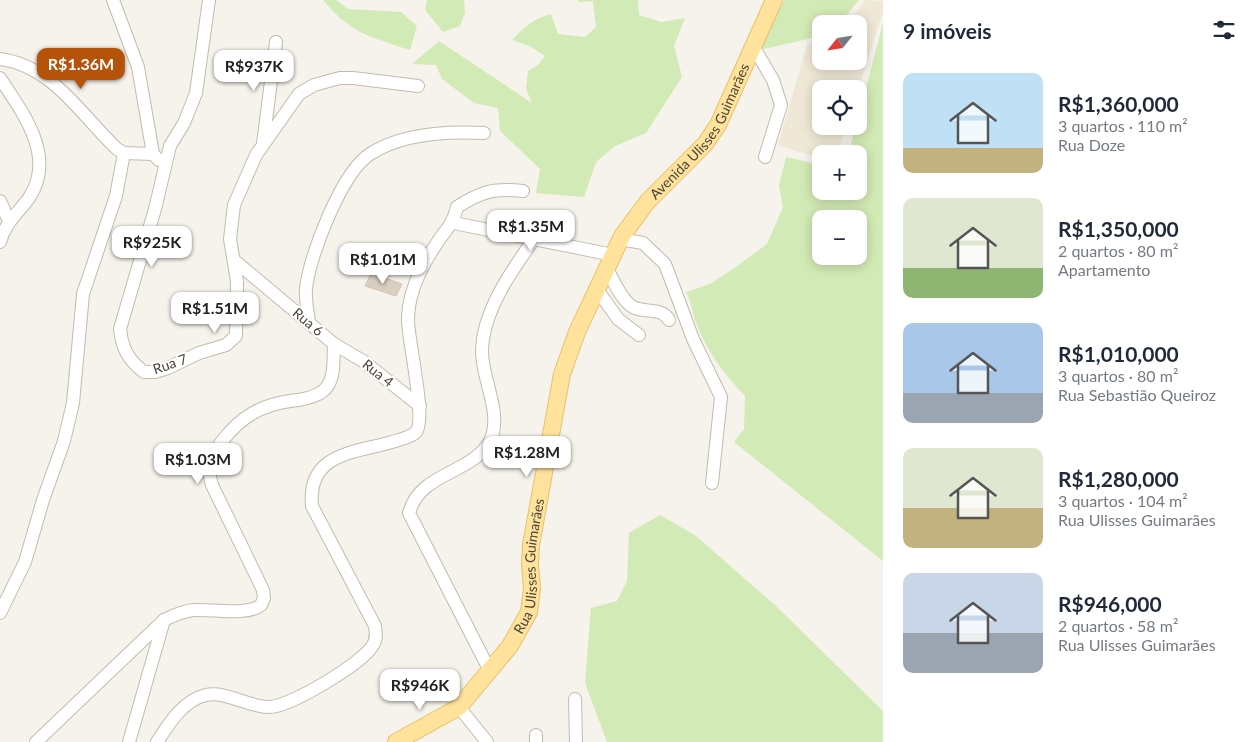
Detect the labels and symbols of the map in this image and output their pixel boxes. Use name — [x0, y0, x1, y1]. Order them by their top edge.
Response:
north arrow — [812, 15, 868, 70]
pin: R$1.36M — [35, 48, 127, 90]
pin: R$937K — [213, 49, 295, 92]
street label: Avenida Ulisses Guimarães — [646, 61, 753, 202]
pin: R$1.35M — [485, 210, 577, 252]
pin: R$925K — [111, 226, 193, 268]
pin: R$1.01M — [337, 242, 429, 285]
pin: R$1.51M — [169, 292, 261, 334]
street label: Rua 6 — [289, 304, 327, 339]
street label: Rua 7 — [151, 350, 189, 377]
street label: Rua 4 — [359, 355, 397, 390]
pin: R$1.28M — [481, 436, 573, 478]
pin: R$1.03M — [152, 442, 244, 485]
street label: Rua Ulisses Guimarães — [510, 497, 547, 636]
pin: R$946K — [379, 668, 461, 711]

